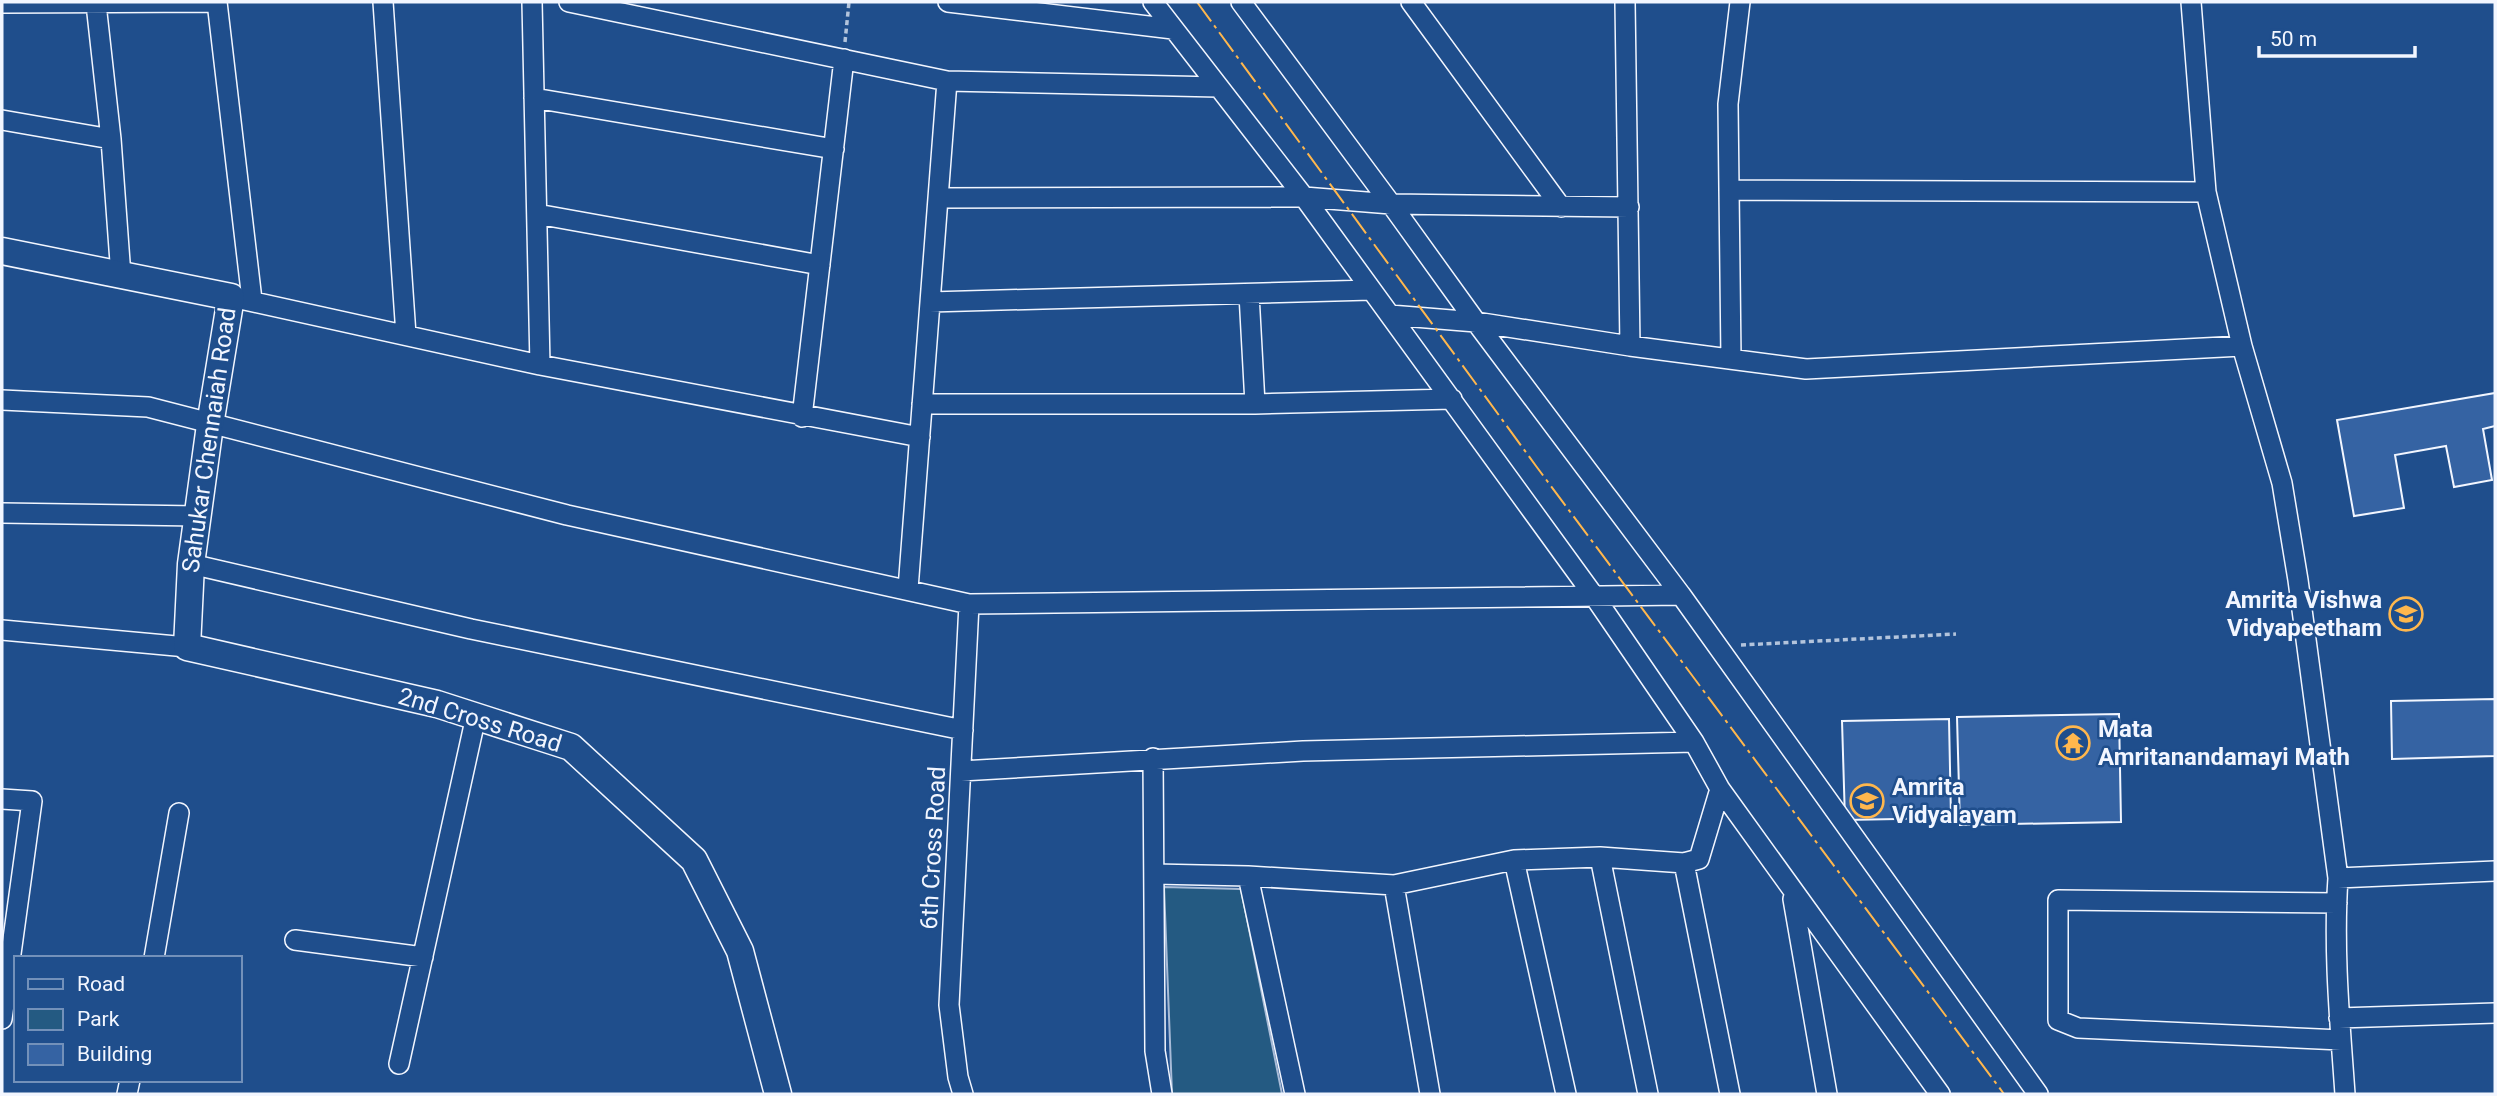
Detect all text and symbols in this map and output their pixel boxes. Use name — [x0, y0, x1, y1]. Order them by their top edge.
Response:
scale bar — [2259, 14, 2415, 58]
text: 50 m — [2270, 27, 2317, 51]
street label: Sahukar Chennaiah Road — [177, 306, 241, 574]
place label: Amrita Vishwa Vidyapeetham — [2225, 586, 2382, 642]
school or university icon: Amrita Vishwa Vidyapeetham — [2387, 595, 2425, 633]
street label: 2nd Cross Road — [395, 682, 565, 758]
place label: Mata Amritanandamayi Math — [2098, 715, 2350, 771]
temple icon: Mata Amritanandamayi Math — [2054, 724, 2092, 762]
street label: 6th Cross Road — [915, 766, 951, 930]
place label: Amrita Vidyalayam — [1892, 773, 2017, 829]
school or university icon: Amrita Vidyalayam — [1848, 782, 1886, 820]
legend — [14, 956, 242, 1082]
text: Road — [77, 972, 125, 996]
text: Park — [77, 1007, 120, 1031]
text: Building — [77, 1042, 152, 1066]

